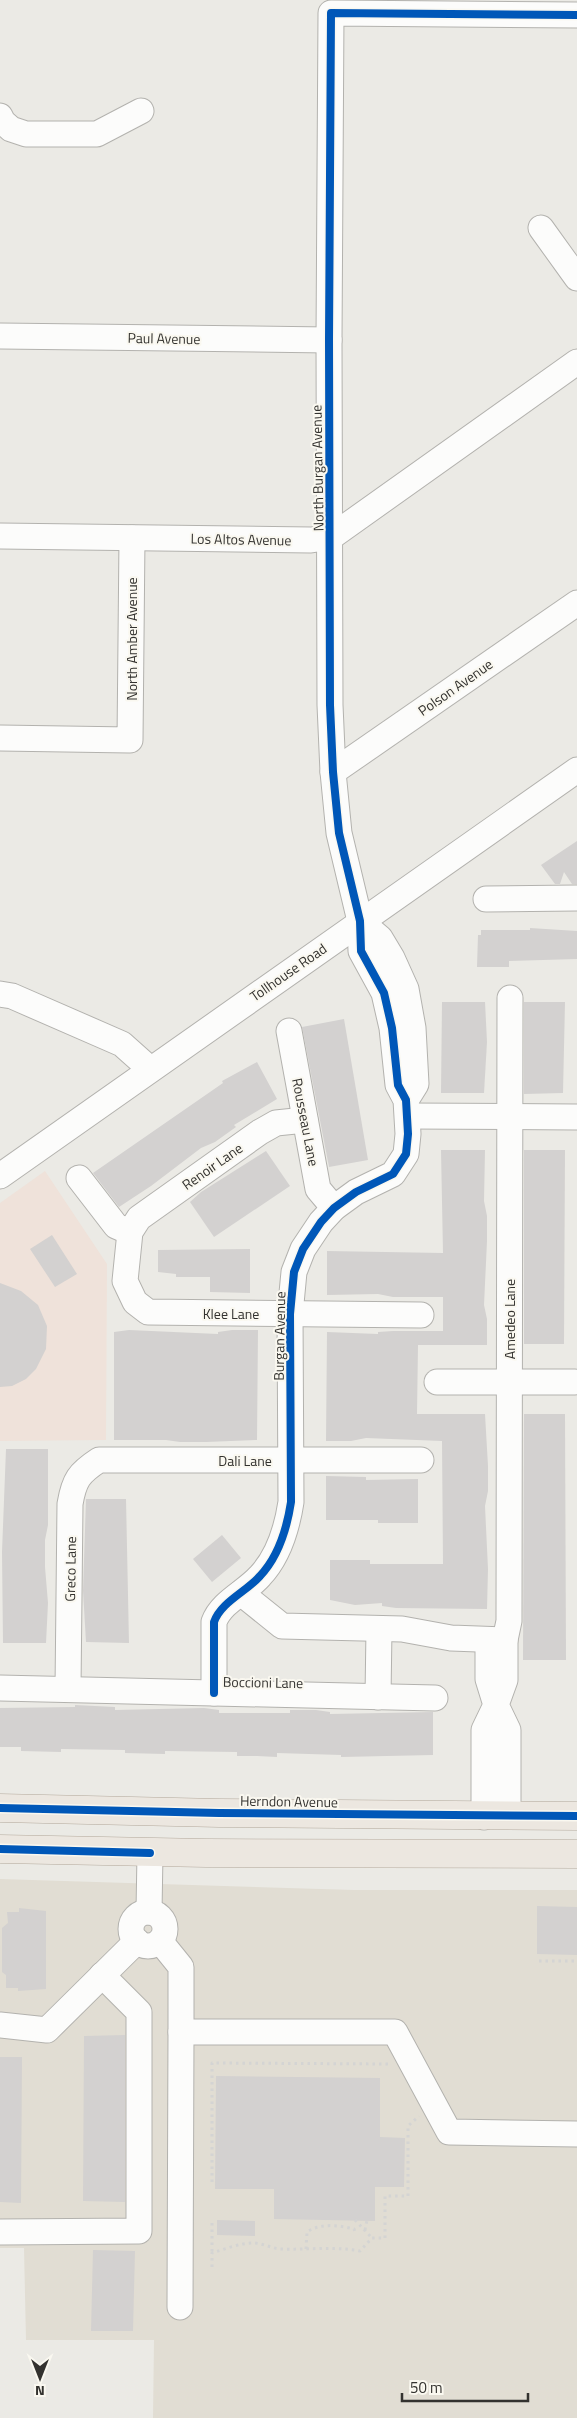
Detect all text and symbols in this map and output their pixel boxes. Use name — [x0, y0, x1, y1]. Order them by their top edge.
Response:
street label: Paul Avenue — [127, 327, 201, 349]
street label: North Burgan Avenue — [305, 405, 329, 531]
street label: Los Altos Avenue — [190, 528, 292, 550]
street label: North Amber Avenue — [121, 577, 142, 701]
street label: Polson Avenue — [413, 653, 497, 721]
street label: Tollhouse Road — [245, 938, 331, 1006]
street label: Rousseau Lane — [287, 1076, 325, 1168]
street label: Renoir Lane — [177, 1137, 247, 1195]
street label: Amedeo Lane — [499, 1279, 520, 1359]
street label: Burgan Avenue — [268, 1291, 290, 1381]
street label: Klee Lane — [203, 1303, 259, 1324]
street label: Dali Lane — [218, 1450, 272, 1471]
street label: Greco Lane — [59, 1536, 81, 1602]
street label: Boccioni Lane — [223, 1671, 303, 1693]
street label: Herndon Avenue — [240, 1790, 338, 1812]
north arrow — [15, 2353, 65, 2403]
scale bar — [402, 2370, 528, 2402]
text: 50 m — [410, 2376, 443, 2399]
text: N — [35, 2381, 45, 2402]

